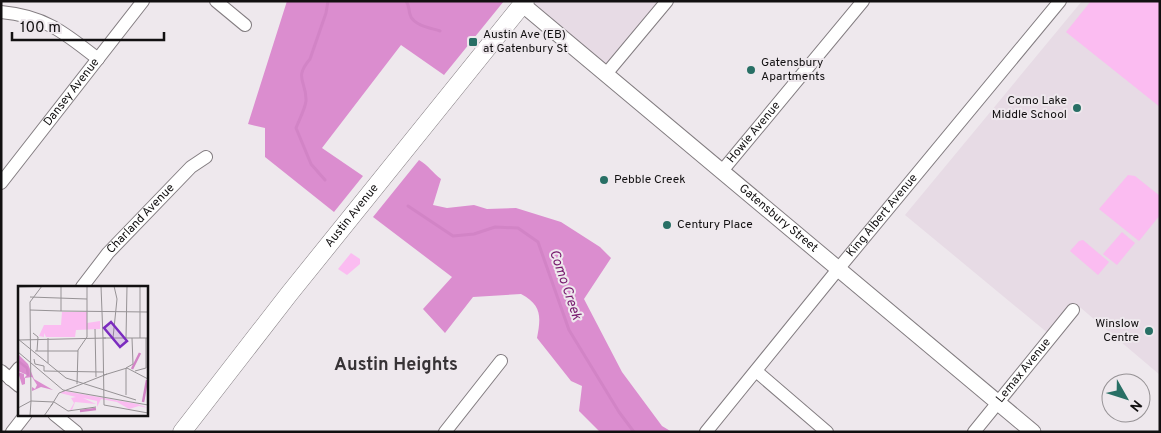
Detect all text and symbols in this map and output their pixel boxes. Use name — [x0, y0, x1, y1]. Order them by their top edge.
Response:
scale bar — [12, 10, 165, 42]
text: 100 m — [20, 19, 61, 38]
place label: Austin Ave (EB) at Gatenbury St — [483, 27, 568, 57]
marker: Austin Ave (EB) at Gatenbury St — [467, 36, 479, 48]
street label: Dansey Avenue — [40, 55, 103, 130]
place label: Gatensbury Apartments — [761, 55, 825, 85]
marker: Gatensbury Apartments — [745, 64, 757, 76]
place label: Como Lake Middle School — [992, 93, 1067, 123]
street label: Howie Avenue — [724, 98, 784, 167]
marker: Como Lake Middle School — [1071, 102, 1083, 114]
street label: King Albert Avenue — [843, 171, 922, 261]
place label: Pebble Creek — [614, 172, 686, 188]
marker: Pebble Creek — [598, 174, 610, 186]
street label: Charland Avenue — [103, 181, 178, 258]
street label: Austin Avenue — [322, 181, 382, 251]
street label: Gatensbury Street — [735, 181, 821, 256]
place label: Century Place — [677, 217, 753, 233]
marker: Century Place — [661, 219, 673, 231]
water label: Como Creek — [545, 248, 585, 323]
inset map — [18, 286, 148, 416]
place label: Winslow Centre — [1095, 316, 1139, 346]
marker: Winslow Centre — [1143, 325, 1155, 337]
street label: Lemax Avenue — [993, 335, 1055, 406]
district label: Austin Heights — [334, 354, 458, 377]
north arrow — [1101, 373, 1151, 423]
text: N — [1125, 396, 1145, 414]

